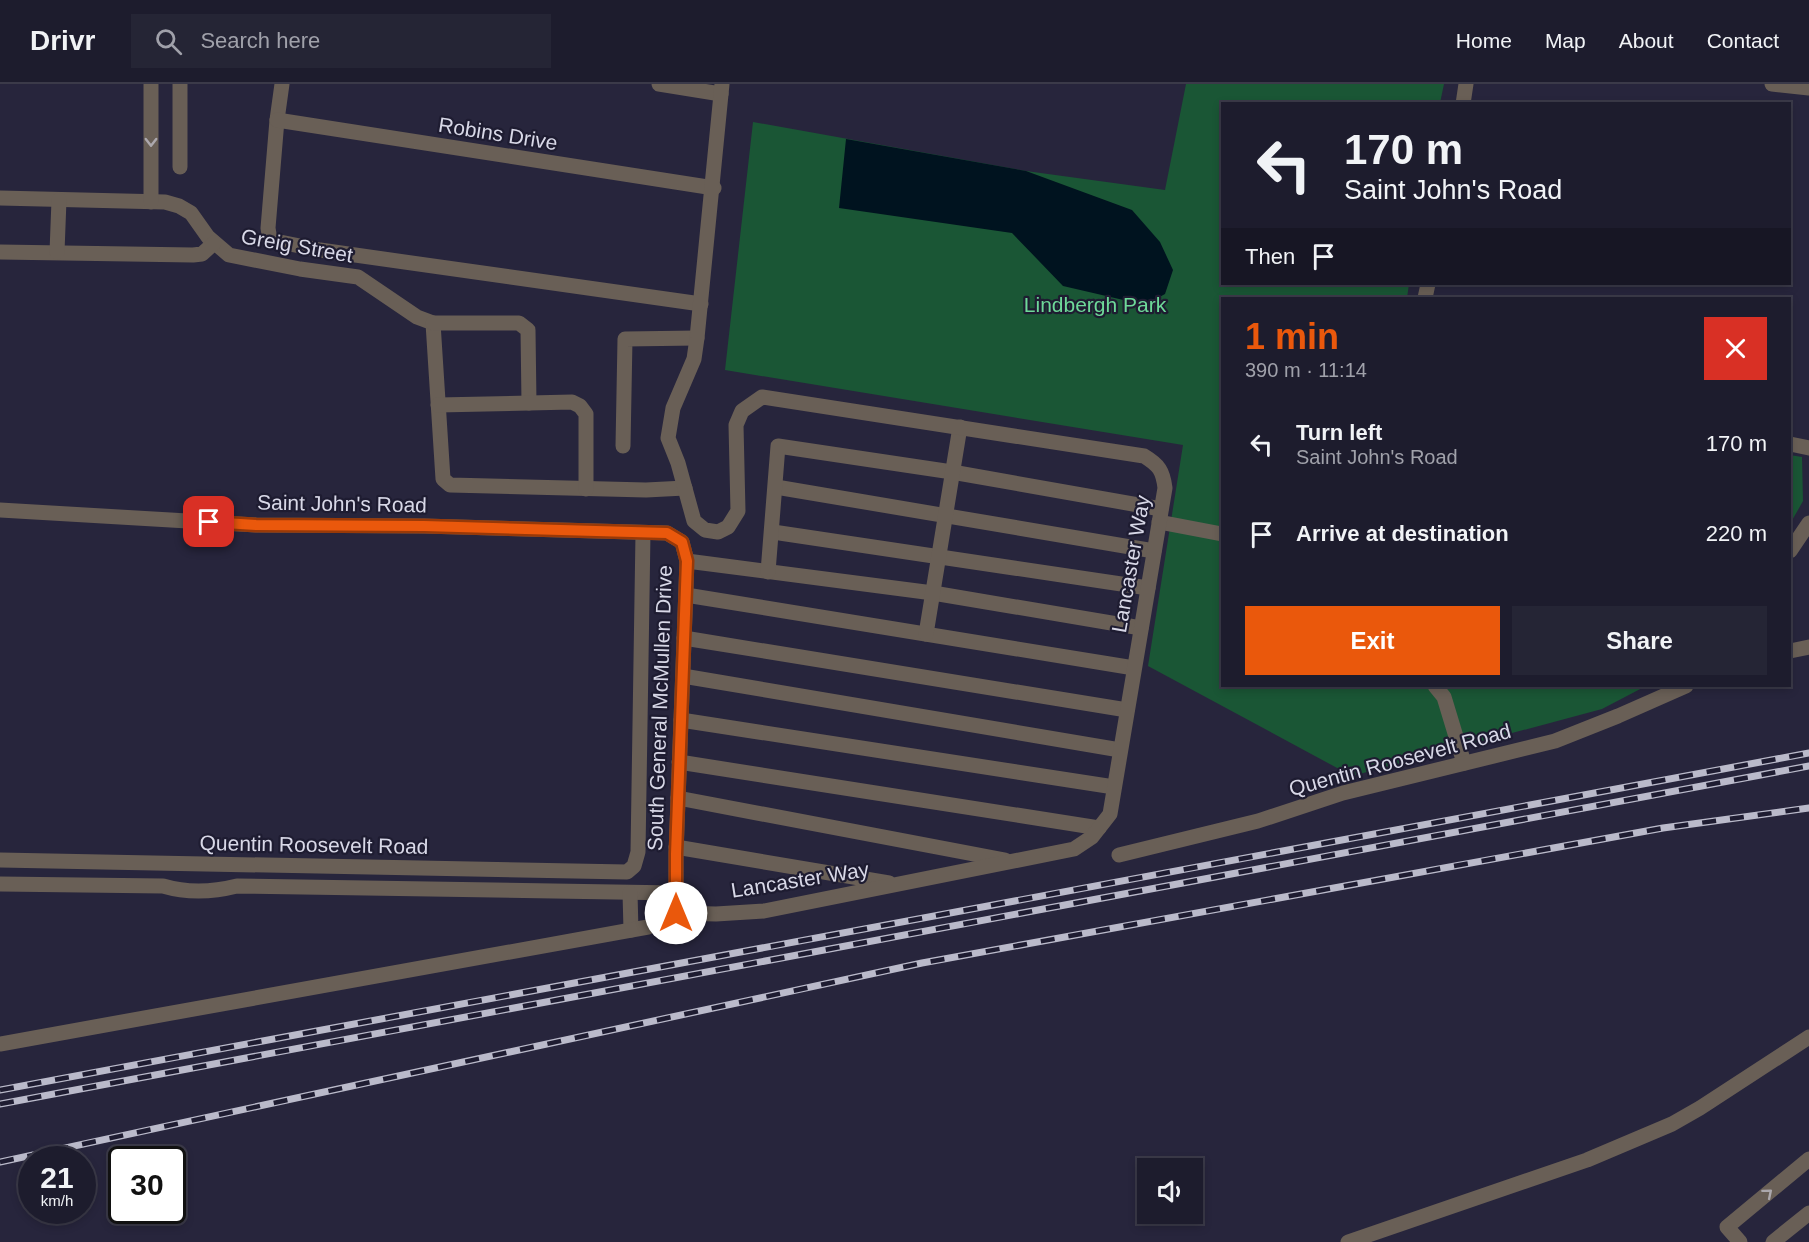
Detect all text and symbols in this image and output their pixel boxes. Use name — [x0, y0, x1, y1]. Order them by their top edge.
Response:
search box — [131, 14, 551, 68]
text: Drivr — [30, 25, 95, 56]
icon: search — [152, 25, 185, 58]
text: Search here — [200, 28, 320, 53]
text: Home — [1456, 29, 1512, 52]
text: Map — [1545, 29, 1586, 52]
text: About — [1619, 29, 1674, 52]
text: Contact — [1707, 29, 1779, 52]
street label: Robins Drive — [437, 113, 559, 154]
icon: left — [1245, 126, 1323, 204]
text: 170 m — [1344, 126, 1463, 173]
one-way arrow — [145, 138, 157, 147]
text: Saint John's Road — [1344, 175, 1562, 205]
street label: Greig Street — [239, 224, 355, 267]
icon: arrive — [1307, 240, 1340, 273]
text: Then — [1245, 244, 1295, 269]
park label: Lindbergh Park — [1024, 293, 1167, 316]
text: 1 min — [1245, 316, 1339, 357]
button: close — [1704, 317, 1767, 380]
text: 390 m · 11:14 — [1245, 359, 1367, 381]
text: Turn left — [1296, 420, 1382, 445]
icon: left — [1245, 428, 1278, 461]
text: 170 m — [1706, 431, 1767, 456]
text: Saint John's Road — [1296, 446, 1458, 468]
street label: Saint John's Road — [257, 491, 427, 516]
street label: Lancaster Way — [1107, 493, 1154, 634]
pin — [183, 496, 234, 547]
icon: arrive — [192, 505, 225, 538]
icon: arrive — [1245, 518, 1278, 551]
text: Arrive at destination — [1296, 521, 1509, 546]
text: 220 m — [1706, 521, 1767, 546]
street label: South General McMullen Drive — [643, 565, 676, 851]
button: Exit — [1245, 606, 1500, 675]
button: Share — [1512, 606, 1767, 675]
street label: Quentin Roosevelt Road — [1286, 719, 1513, 800]
street label: Quentin Roosevelt Road — [199, 831, 429, 858]
street label: Lancaster Way — [729, 857, 871, 902]
position arrow — [644, 881, 708, 945]
speed limit sign: 30 — [108, 1146, 186, 1224]
map controls — [1137, 1158, 1203, 1224]
button: sound — [1137, 1158, 1203, 1224]
text: 21 — [40, 1161, 74, 1194]
one-way arrow — [1761, 1189, 1772, 1200]
text: km/h — [41, 1192, 73, 1209]

